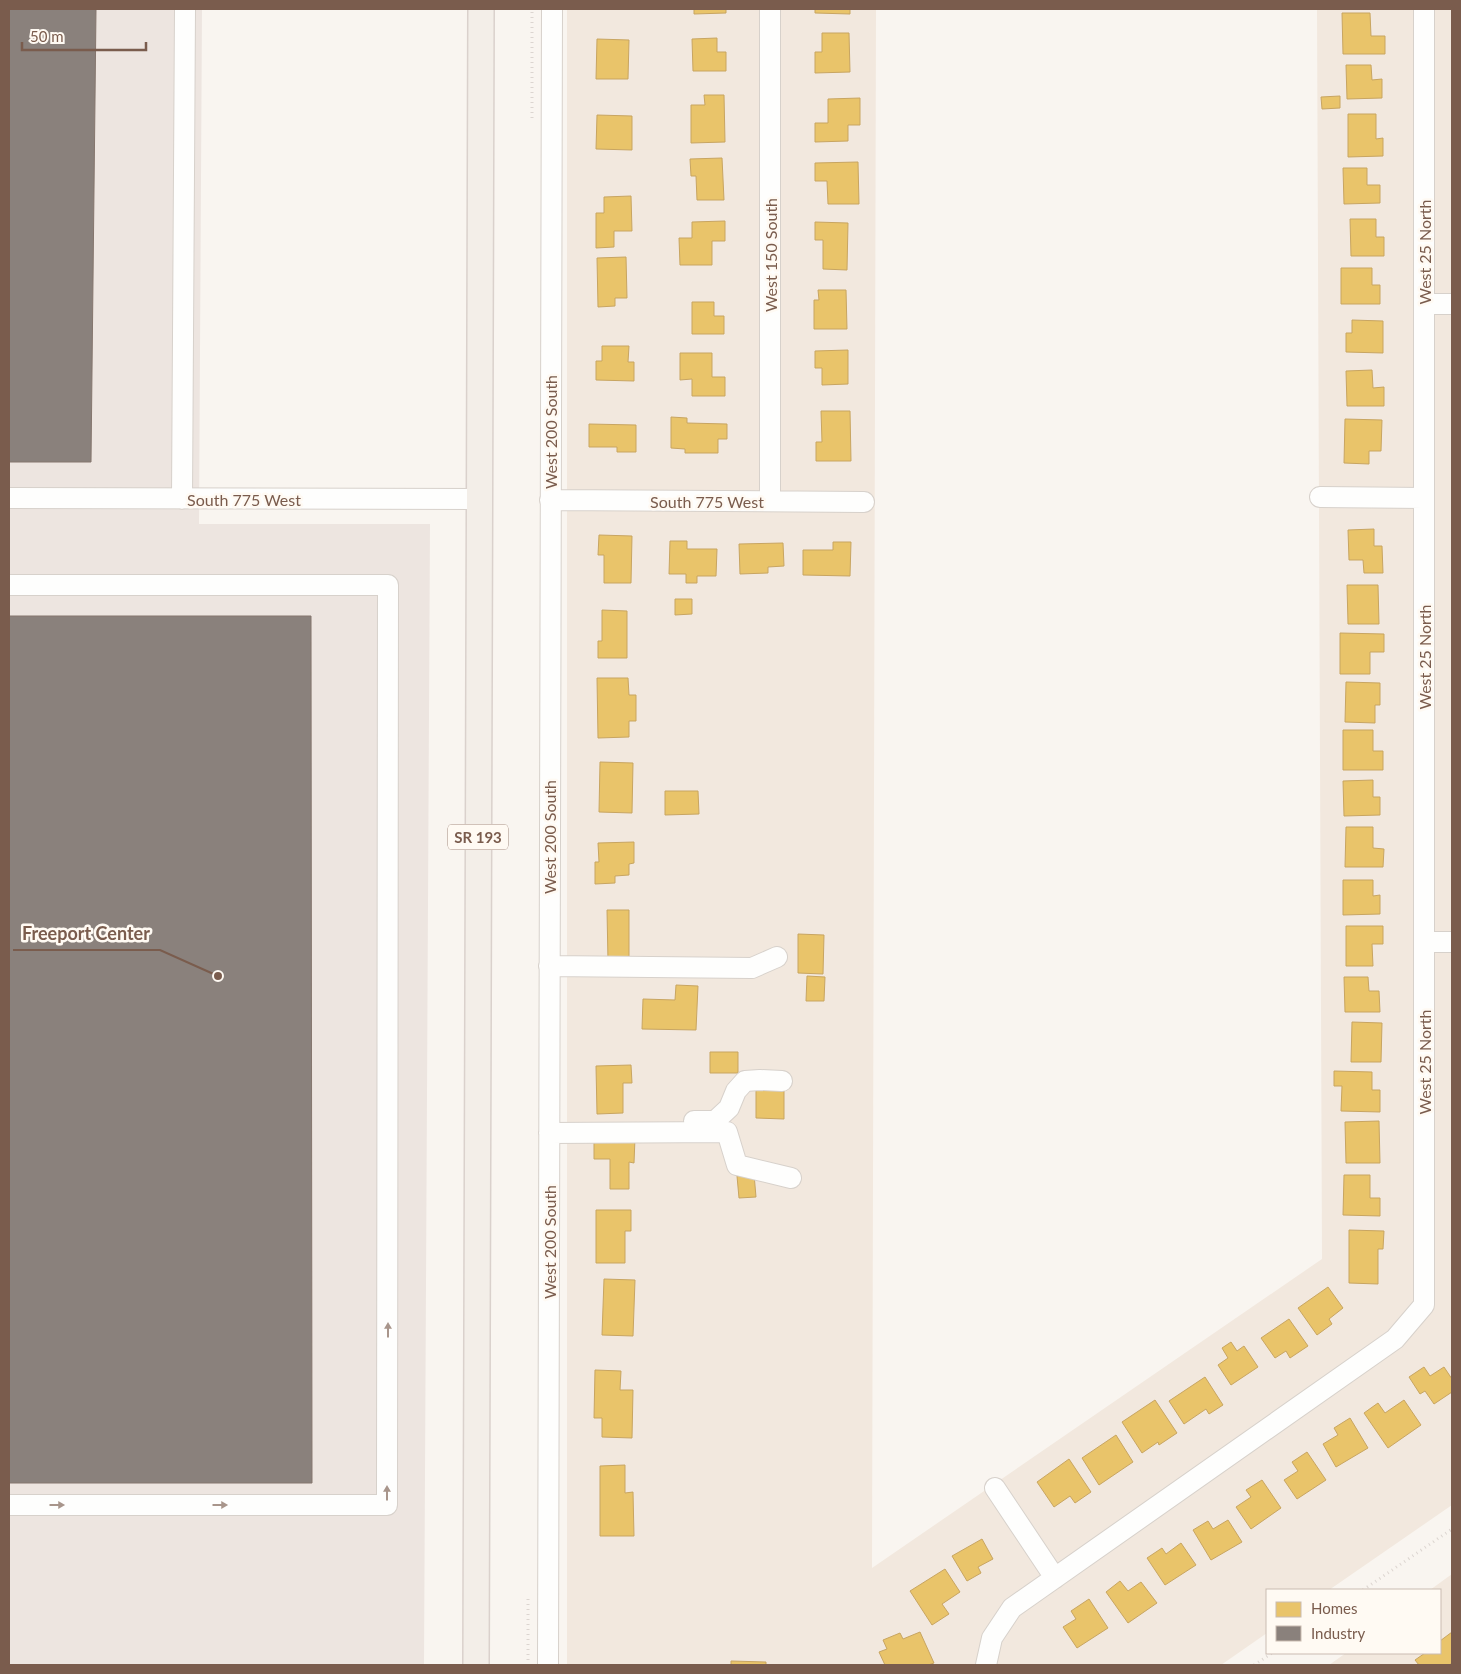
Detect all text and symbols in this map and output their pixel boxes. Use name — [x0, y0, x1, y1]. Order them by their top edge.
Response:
scale bar — [22, 20, 146, 52]
text: 50 m — [30, 27, 64, 45]
street label: West 150 South — [761, 198, 780, 312]
street label: West 25 North — [1415, 199, 1434, 305]
street label: West 200 South — [541, 375, 560, 489]
street label: South 775 West — [187, 490, 301, 509]
street label: South 775 West — [650, 492, 764, 511]
street label: West 25 North — [1415, 604, 1434, 710]
street label: West 200 South — [540, 780, 559, 894]
road number: SR 193 — [448, 824, 508, 850]
callout: Freeport Center — [13, 917, 160, 950]
text: Freeport Center — [22, 922, 150, 944]
street label: West 25 North — [1415, 1009, 1434, 1115]
street label: West 200 South — [540, 1185, 559, 1299]
one-way arrow — [384, 1322, 392, 1338]
one-way arrow — [383, 1484, 391, 1500]
one-way arrow — [50, 1501, 66, 1509]
one-way arrow — [212, 1501, 228, 1509]
legend — [1266, 1589, 1441, 1654]
text: Homes — [1311, 1599, 1357, 1617]
text: Industry — [1311, 1624, 1366, 1642]

